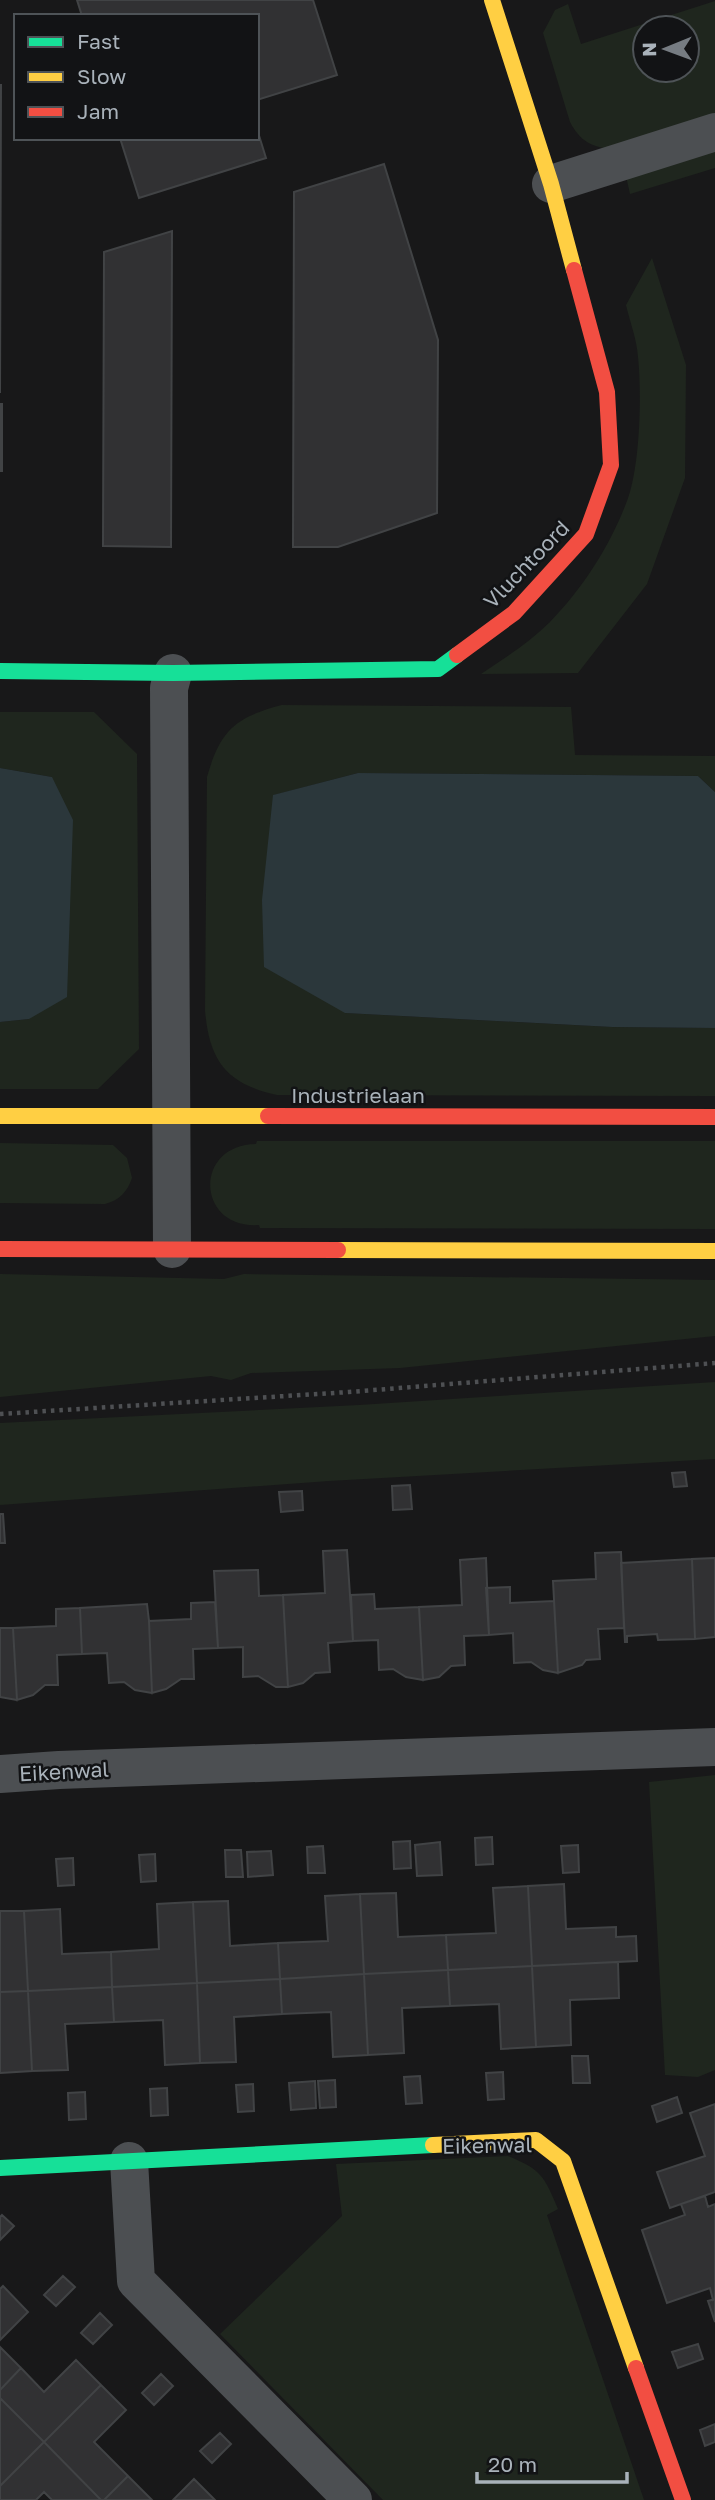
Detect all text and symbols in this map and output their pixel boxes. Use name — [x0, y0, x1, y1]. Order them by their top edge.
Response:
legend — [14, 14, 259, 140]
north arrow — [631, 14, 701, 84]
text: Fast — [77, 28, 120, 54]
text: N — [637, 42, 660, 57]
text: Slow — [77, 63, 126, 89]
text: Jam — [77, 98, 119, 124]
street label: Vluchtoord — [478, 515, 574, 613]
street label: Industrielaan — [291, 1082, 425, 1108]
street label: Eikenwal — [18, 1756, 110, 1786]
street label: Eikenwal — [442, 2131, 532, 2159]
scale bar — [477, 2440, 628, 2484]
text: 20 m — [488, 2451, 537, 2477]

